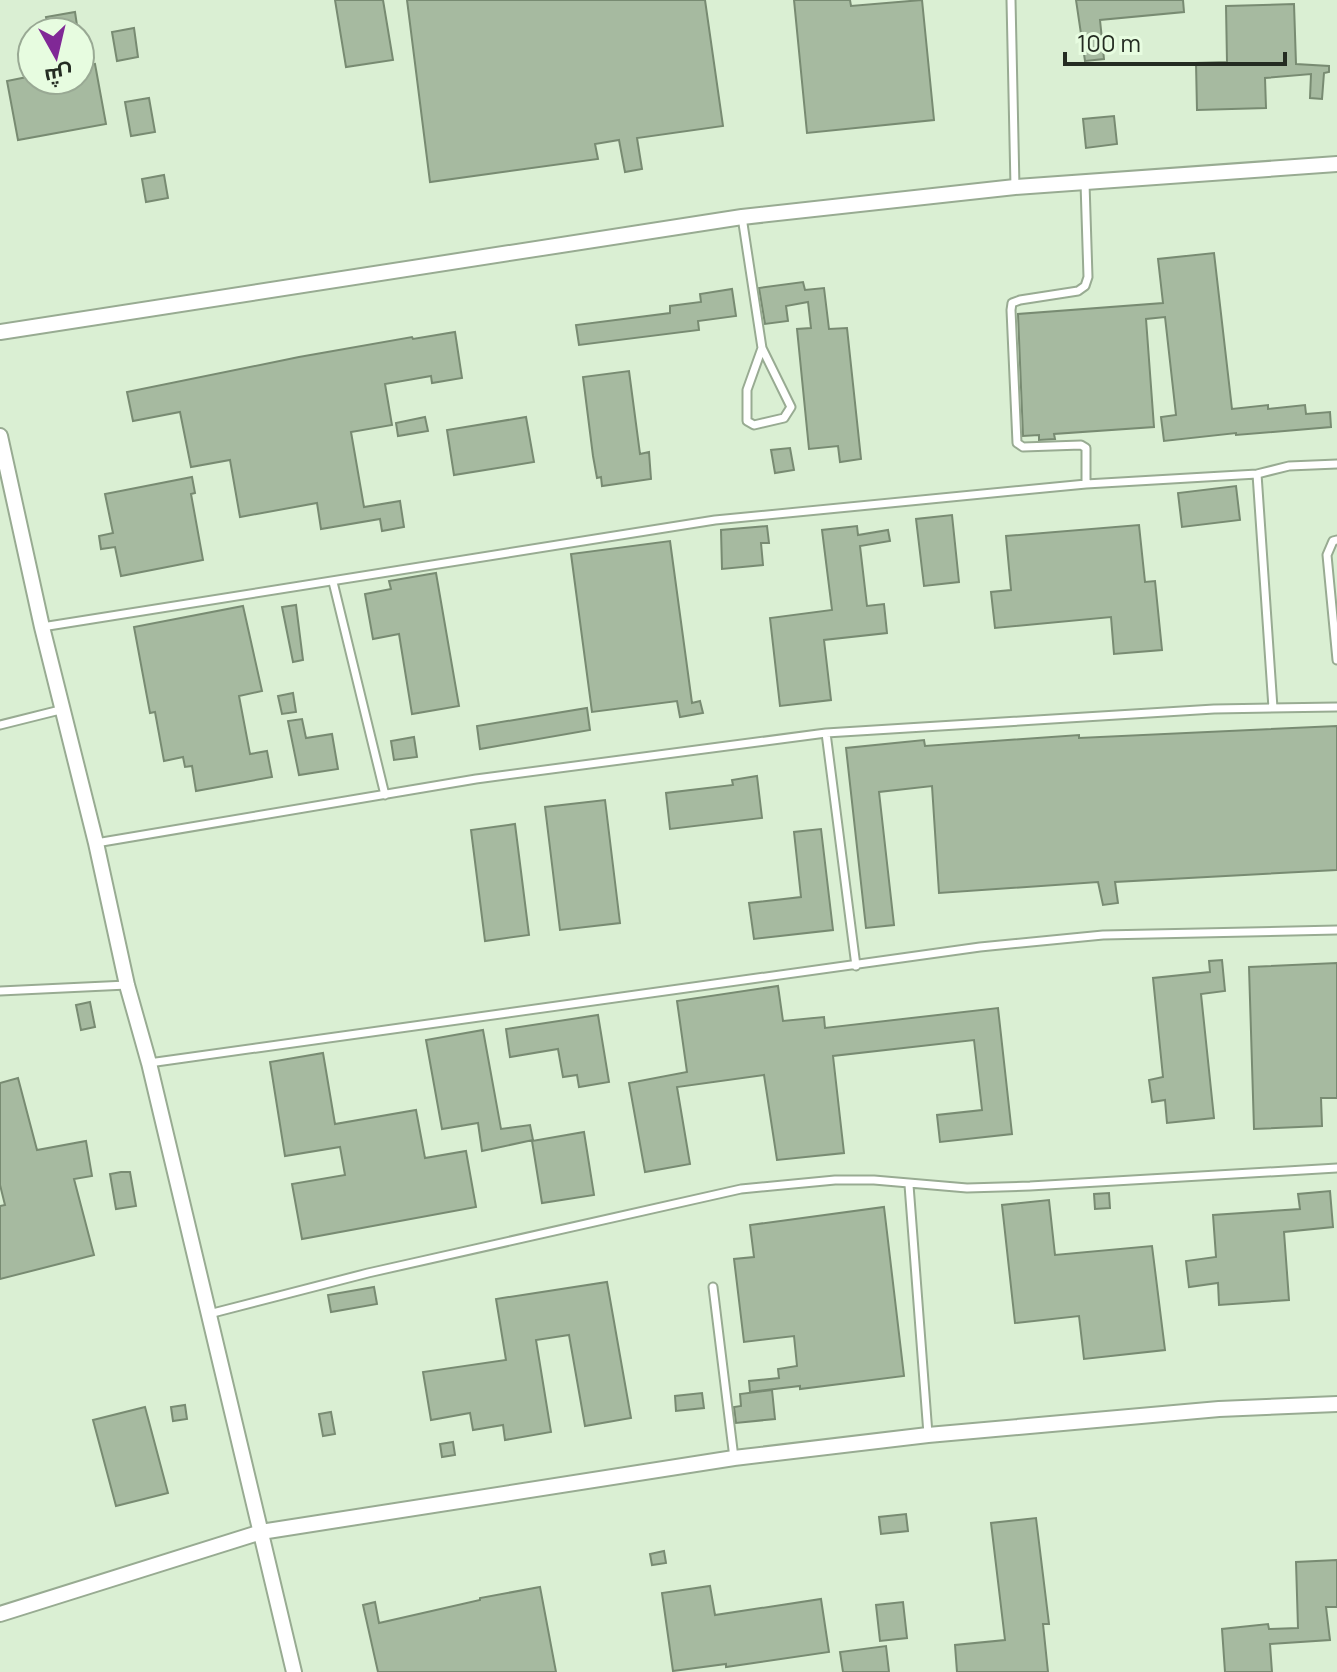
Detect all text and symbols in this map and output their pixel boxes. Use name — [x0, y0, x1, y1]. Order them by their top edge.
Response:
north arrow — [16, 16, 96, 96]
scale bar — [1065, 16, 1285, 66]
text: 100 m — [1077, 26, 1141, 59]
text: ش — [43, 59, 75, 93]

